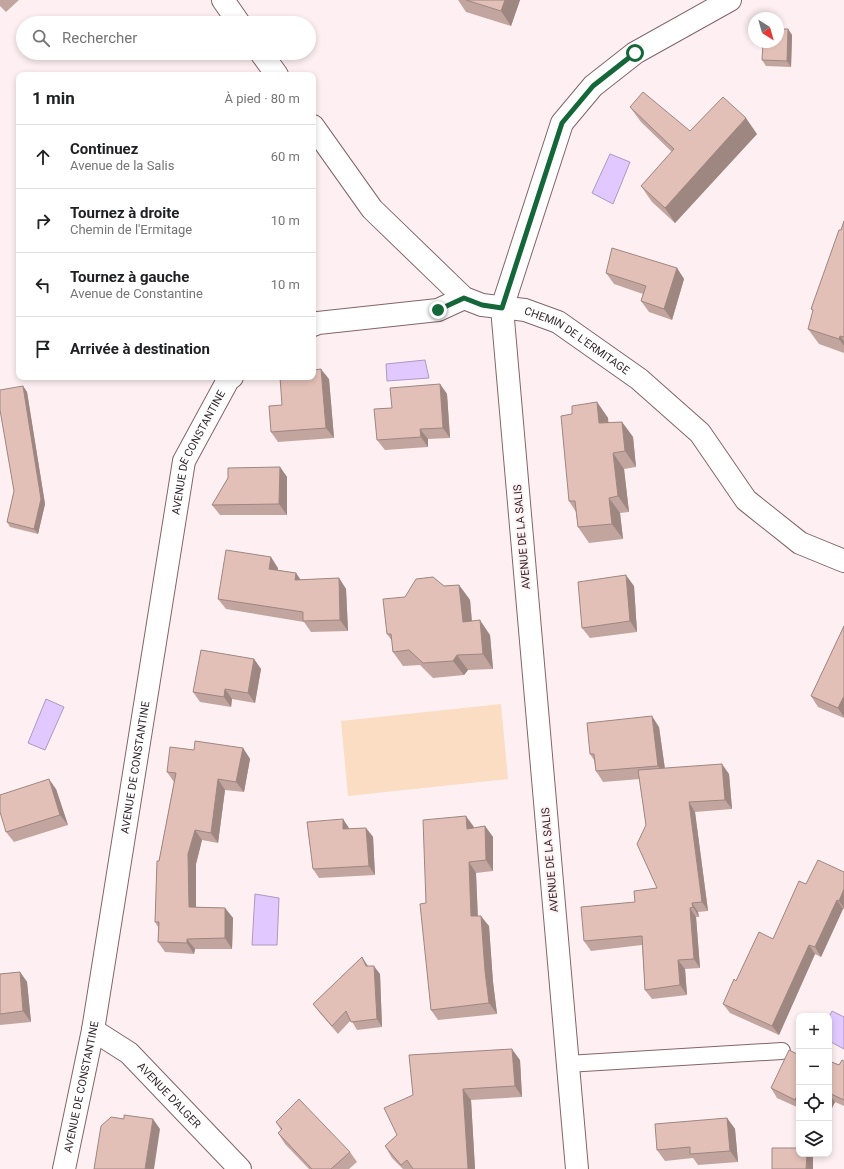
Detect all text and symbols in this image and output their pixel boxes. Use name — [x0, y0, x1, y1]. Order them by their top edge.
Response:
north arrow — [748, 12, 784, 48]
search box — [16, 16, 316, 60]
icon: search — [30, 27, 52, 49]
text: Rechercher — [62, 29, 137, 47]
route start — [626, 44, 644, 62]
text: 1 min — [32, 88, 75, 108]
text: À pied · 80 m — [225, 91, 300, 106]
text: Continuez — [70, 140, 138, 158]
icon: ahead — [32, 146, 54, 168]
text: 60 m — [271, 149, 300, 164]
text: Avenue de la Salis — [70, 158, 174, 173]
text: Tournez à droite — [70, 204, 179, 222]
icon: right — [32, 210, 54, 232]
text: 10 m — [271, 213, 300, 228]
text: Chemin de l'Ermitage — [70, 222, 192, 237]
text: Tournez à gauche — [70, 268, 189, 286]
icon: left — [32, 274, 54, 296]
text: 10 m — [271, 277, 300, 292]
text: Avenue de Constantine — [70, 286, 203, 301]
route end — [429, 301, 447, 319]
street label: CHEMIN DE L'ERMITAGE — [523, 304, 632, 377]
icon: arrive — [32, 338, 54, 360]
text: Arrivée à destination — [70, 340, 210, 358]
street label: AVENUE DE CONSTANTINE — [169, 388, 228, 516]
street label: AVENUE DE LA SALIS — [511, 484, 533, 590]
street label: AVENUE DE CONSTANTINE — [118, 700, 152, 835]
street label: AVENUE DE LA SALIS — [539, 807, 561, 913]
map controls — [796, 1013, 832, 1157]
button: + — [796, 1013, 832, 1049]
street label: AVENUE DE CONSTANTINE — [61, 1020, 101, 1154]
button: − — [796, 1049, 832, 1085]
street label: AVENUE D'ALGER — [135, 1060, 204, 1131]
button: locate — [796, 1085, 832, 1121]
button: layers — [796, 1121, 832, 1157]

